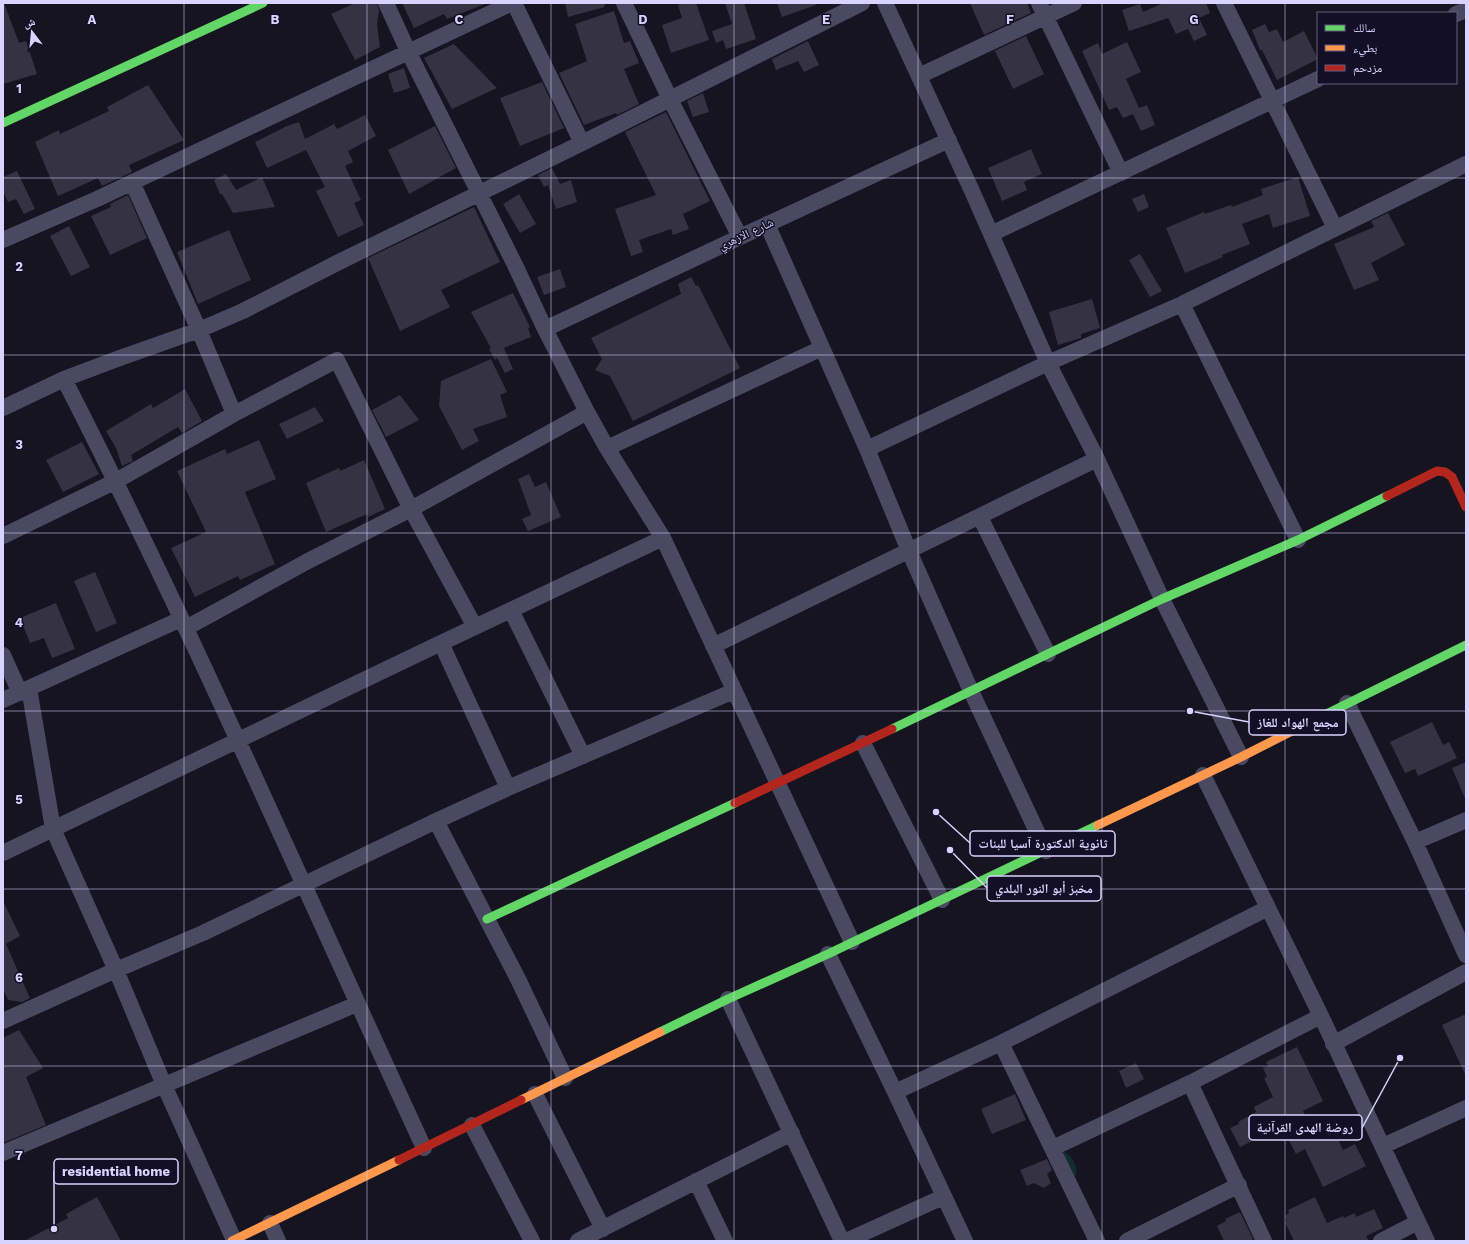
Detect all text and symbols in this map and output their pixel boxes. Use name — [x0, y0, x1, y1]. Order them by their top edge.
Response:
north arrow — [12, 12, 52, 52]
text: A — [88, 12, 97, 27]
text: B — [271, 12, 280, 27]
text: C — [455, 12, 464, 27]
text: D — [638, 12, 648, 27]
text: E — [822, 12, 830, 27]
text: F — [1006, 12, 1014, 27]
text: G — [1189, 12, 1199, 27]
legend — [1317, 12, 1457, 84]
text: ش — [22, 15, 37, 32]
text: سالك — [1353, 21, 1375, 35]
text: بطيء — [1353, 41, 1377, 58]
text: مزدحم — [1353, 61, 1382, 76]
text: 1 — [16, 81, 22, 96]
street label: شارع الازهري — [716, 215, 777, 256]
text: 2 — [15, 259, 23, 274]
text: 3 — [15, 437, 23, 452]
text: 4 — [15, 615, 24, 630]
callout: مجمع الهواد للغاز — [1249, 710, 1346, 735]
text: مجمع الهواد للغاز — [1256, 715, 1339, 732]
text: 5 — [15, 792, 23, 807]
callout: ثانوية الدكتورة آسيا للبنات — [970, 831, 1115, 856]
text: ثانوية الدكتورة آسيا للبنات — [979, 836, 1108, 851]
callout: مخبز أبو النور البلدي — [987, 876, 1101, 901]
text: مخبز أبو النور البلدي — [995, 881, 1093, 899]
text: 6 — [15, 970, 23, 985]
callout: روضة الهدى القرآنية — [1249, 1115, 1362, 1140]
text: روضة الهدى القرآنية — [1257, 1120, 1353, 1135]
text: 7 — [15, 1148, 23, 1163]
callout: residential home — [54, 1159, 178, 1184]
text: residential home — [62, 1164, 170, 1179]

